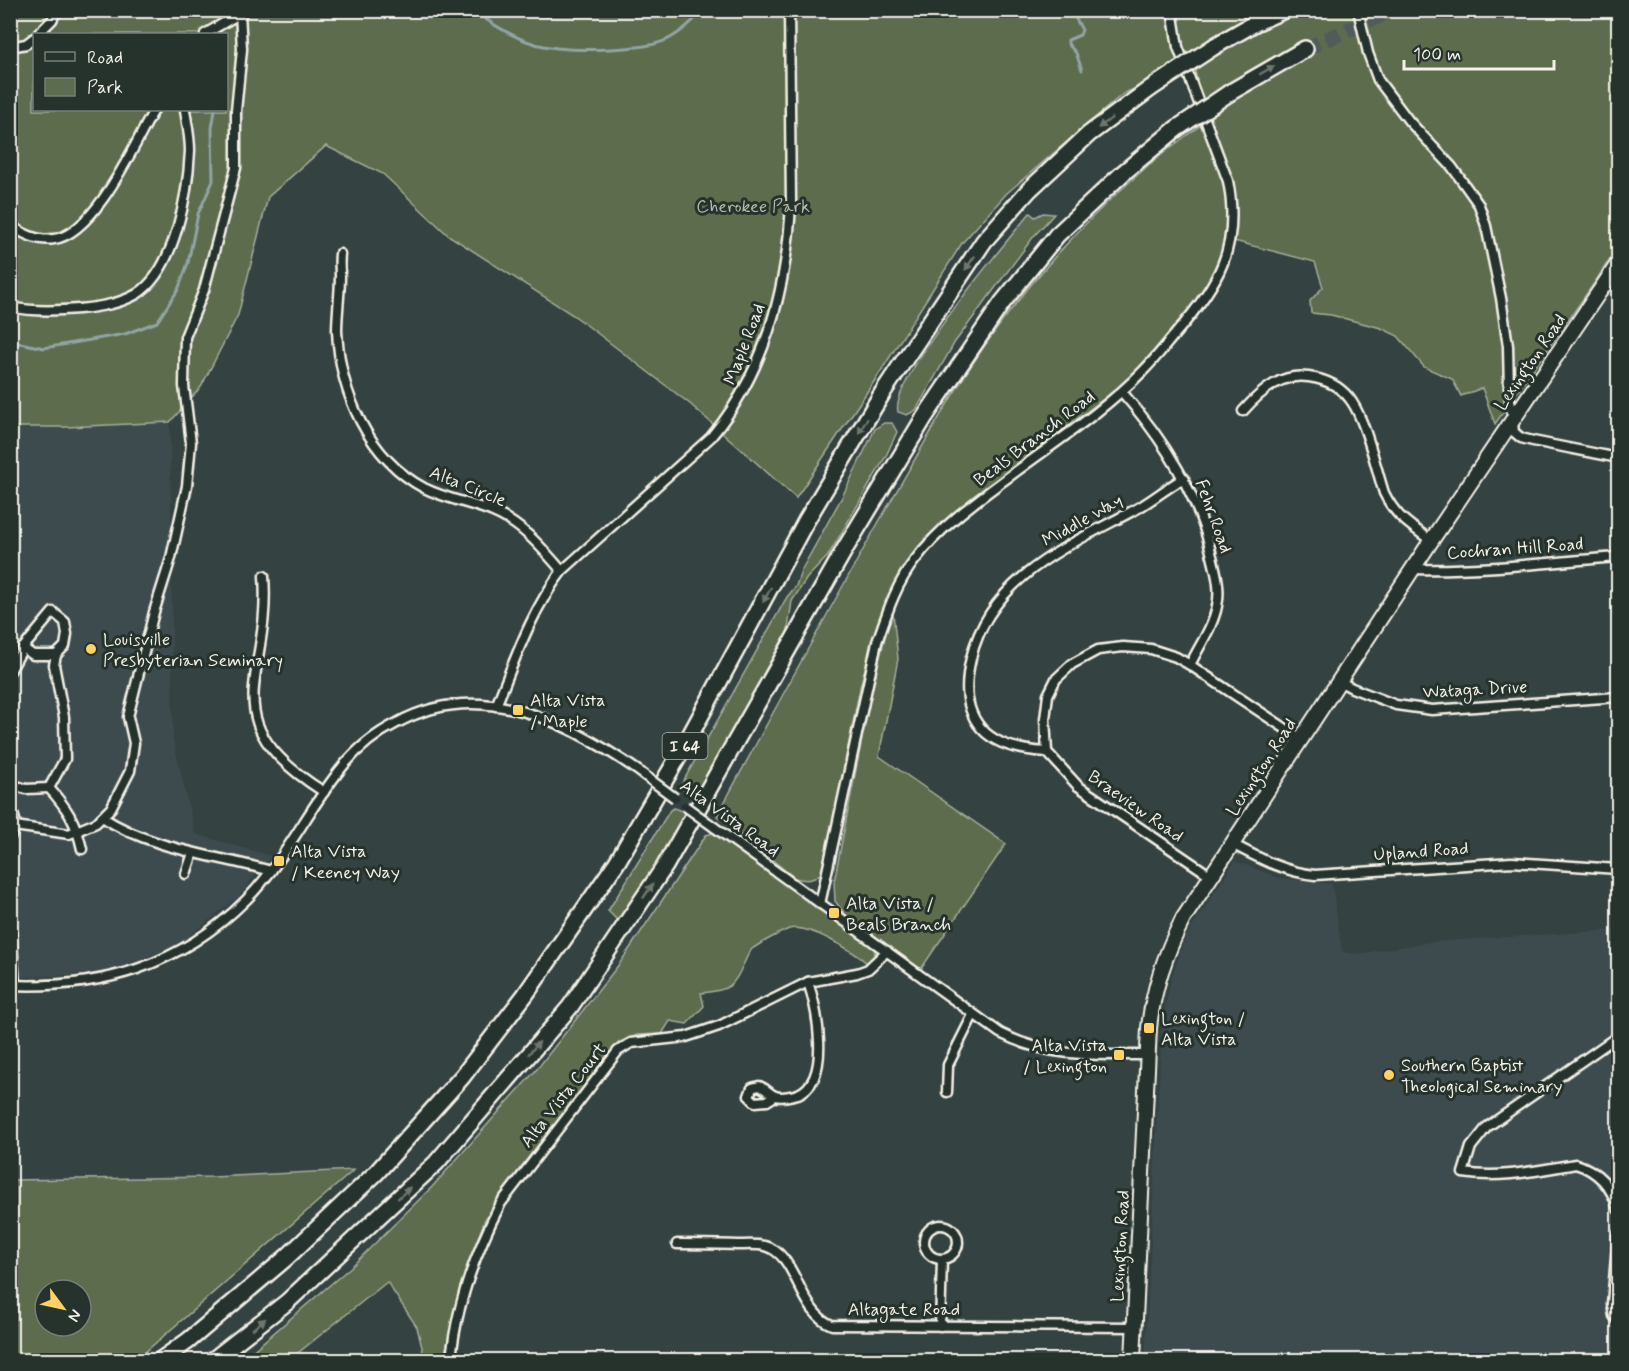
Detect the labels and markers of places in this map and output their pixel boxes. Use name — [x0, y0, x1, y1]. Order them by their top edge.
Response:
place label: Louisville Presbyterian Seminary — [103, 628, 283, 673]
marker: Louisville Presbyterian Seminary — [84, 642, 98, 656]
place label: Alta Vista / Maple — [530, 689, 605, 734]
marker: Alta Vista / Maple — [511, 703, 525, 717]
place label: Alta Vista / Keeney Way — [291, 840, 400, 885]
marker: Alta Vista / Keeney Way — [272, 854, 286, 868]
place label: Alta Vista / Beals Branch — [846, 892, 951, 937]
marker: Alta Vista / Beals Branch — [827, 906, 841, 920]
place label: Lexington / Alta Vista — [1161, 1007, 1245, 1052]
marker: Lexington / Alta Vista — [1142, 1021, 1156, 1035]
place label: Alta Vista / Lexington — [1023, 1034, 1107, 1081]
marker: Alta Vista / Lexington — [1112, 1048, 1126, 1062]
place label: Southern Baptist Theological Seminary — [1401, 1054, 1562, 1099]
marker: Southern Baptist Theological Seminary — [1382, 1068, 1396, 1082]

